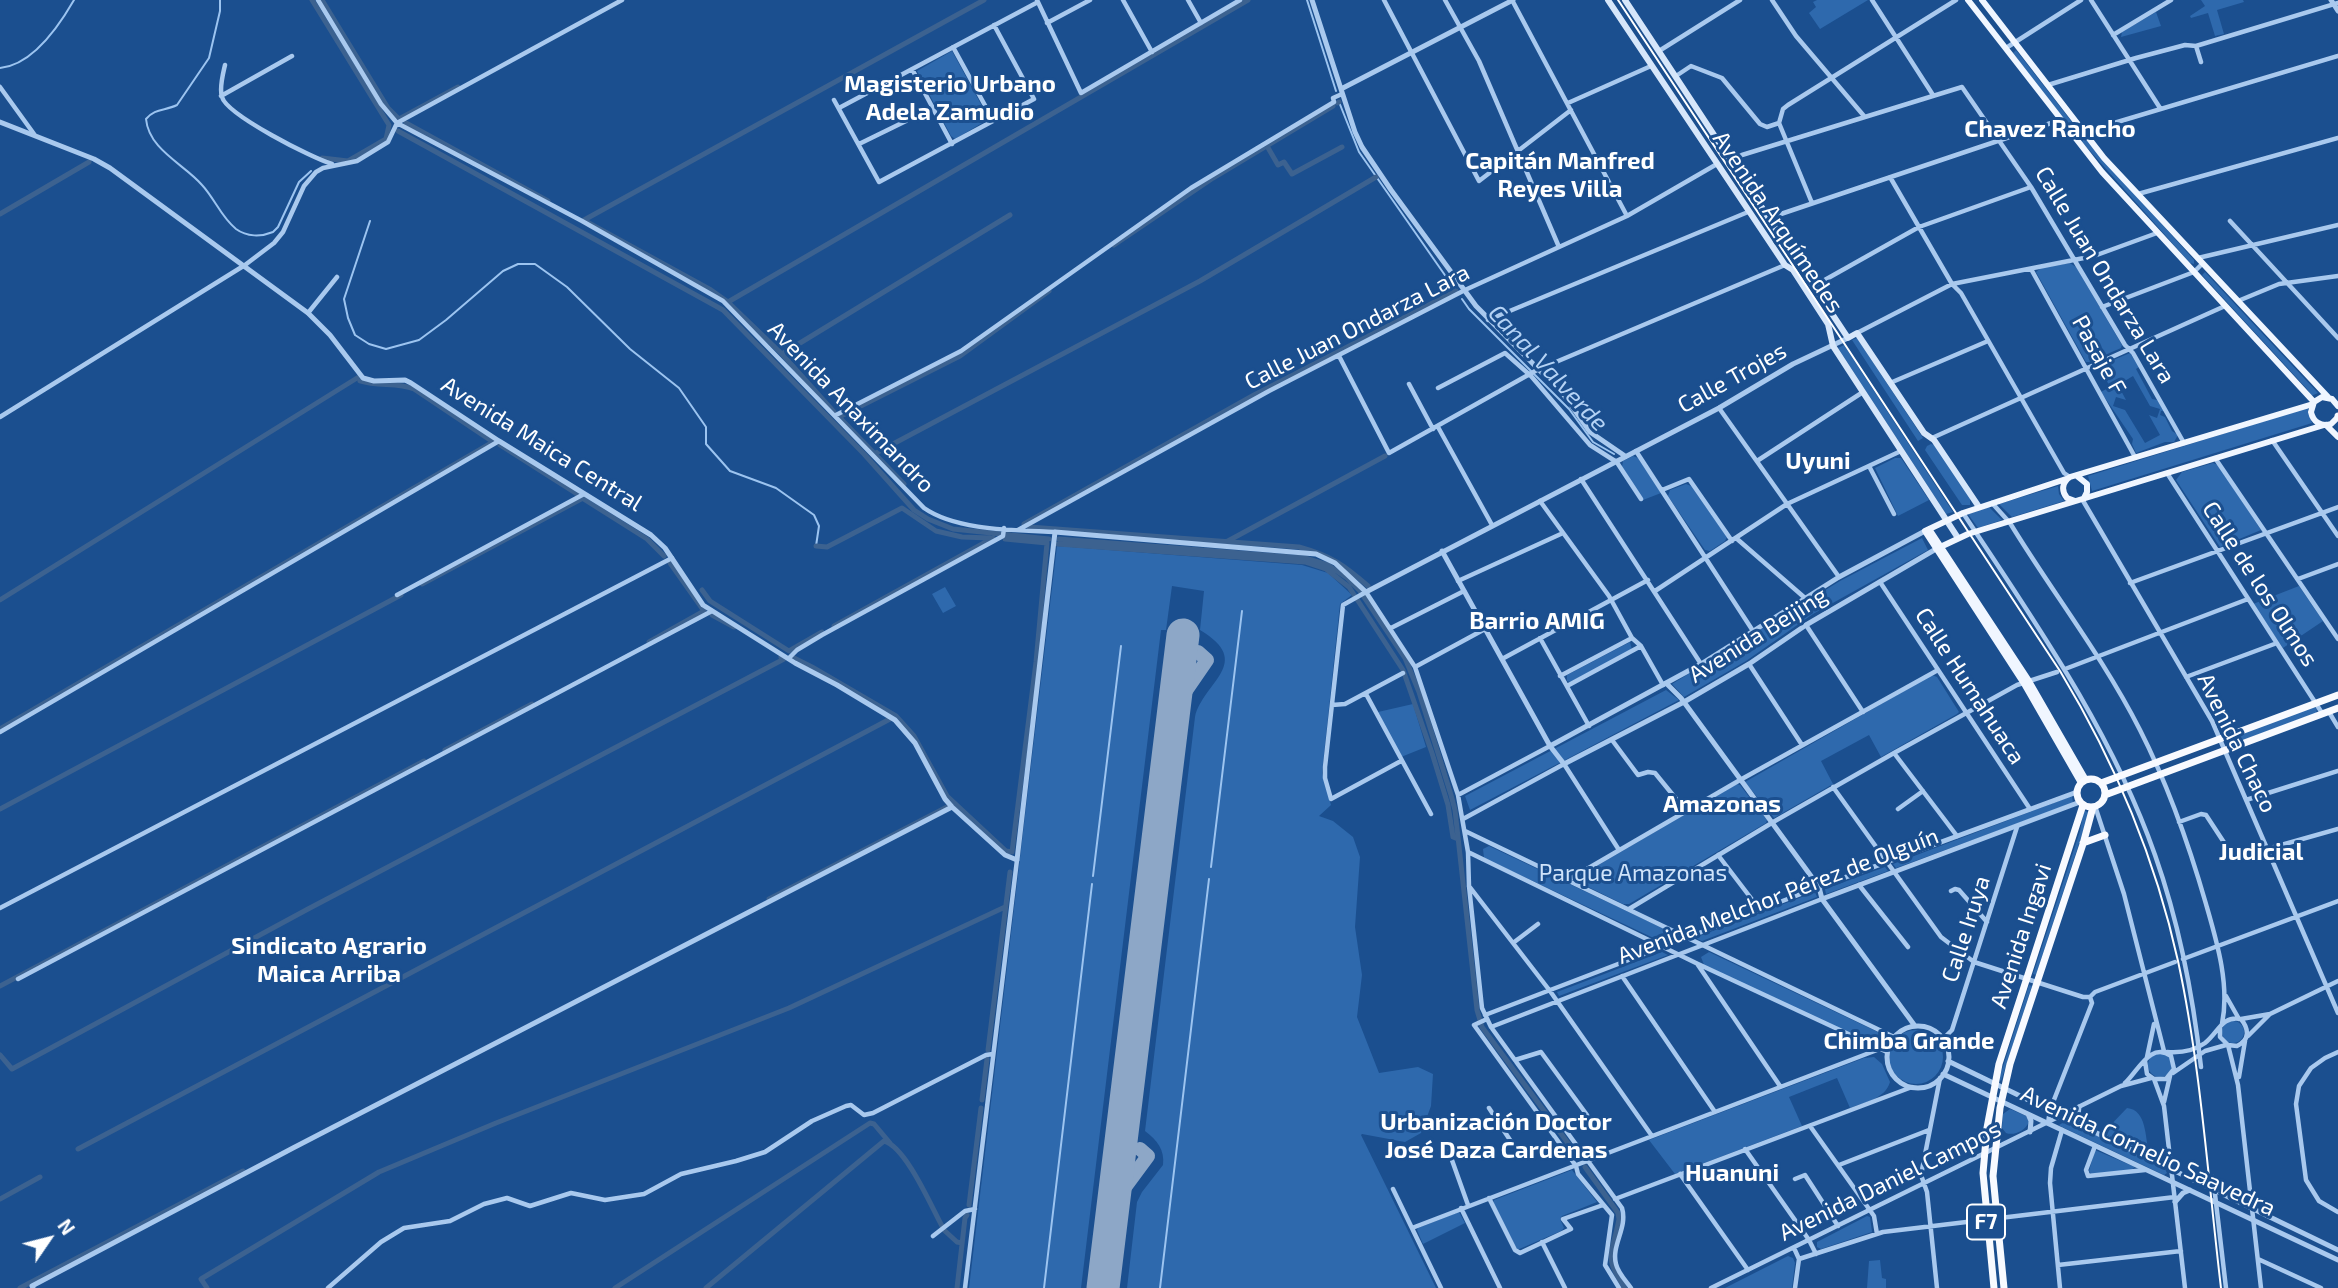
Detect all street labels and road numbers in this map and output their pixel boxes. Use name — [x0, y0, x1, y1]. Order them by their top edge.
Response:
street label: Avenida Arquímedes — [1707, 126, 1849, 318]
street label: Calle Juan Ondarza Lara — [2029, 161, 2181, 389]
street label: Calle Juan Ondarza Lara — [1240, 258, 1474, 396]
street label: Pasaje F — [2066, 311, 2132, 399]
street label: Avenida Anaximandro — [762, 316, 940, 498]
street label: Calle Trojes — [1673, 337, 1791, 419]
street label: Avenida Maica Central — [436, 371, 648, 517]
street label: Calle de los Olmos — [2196, 496, 2324, 672]
street label: Avenida Beijing — [1684, 581, 1832, 689]
street label: Calle Humahuaca — [1909, 603, 2031, 769]
street label: Avenida Chaco — [2191, 669, 2283, 817]
street label: Avenida Melchor Pérez de Olguín — [1614, 822, 1942, 970]
street label: Avenida Ingavi — [1985, 860, 2057, 1012]
street label: Calle Iruya — [1936, 872, 1996, 986]
street label: Avenida Cornelio Saavedra — [2016, 1080, 2280, 1222]
street label: Avenida Daniel Campos — [1775, 1115, 2005, 1247]
road number: F7 — [1967, 1204, 2005, 1240]

